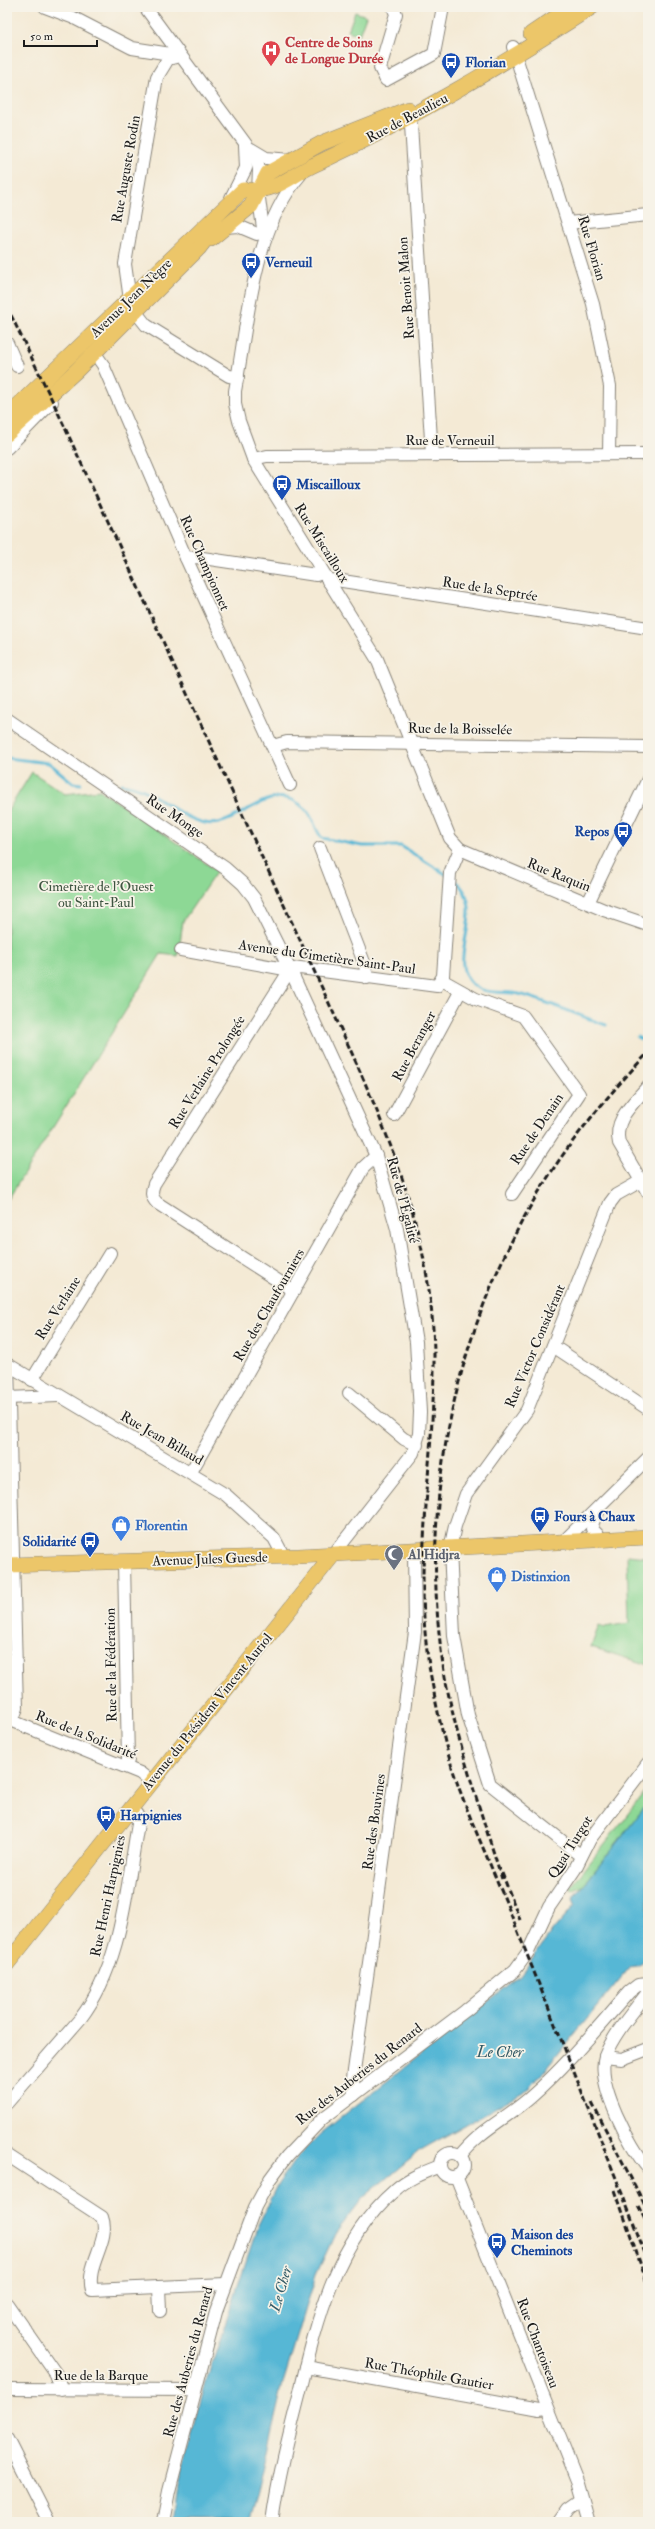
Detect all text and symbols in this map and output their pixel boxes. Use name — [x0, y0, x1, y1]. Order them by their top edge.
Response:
scale bar — [24, 22, 97, 48]
text: 50 m — [30, 29, 54, 44]
place label: Centre de Soins de Longue Durée — [285, 34, 384, 68]
hospital icon: Centre de Soins de Longue Durée — [260, 39, 282, 67]
bus stop icon: Florian — [440, 51, 462, 79]
place label: Florian — [465, 54, 507, 71]
street label: Rue de Beaulieu — [363, 89, 451, 147]
street label: Rue Auguste Rodin — [108, 114, 144, 224]
street label: Rue Florian — [574, 214, 610, 282]
street label: Rue Benoit Malon — [394, 236, 418, 340]
bus stop icon: Verneuil — [240, 251, 262, 279]
place label: Verneuil — [264, 254, 313, 271]
street label: Avenue Jean Nègre — [86, 255, 175, 342]
street label: Rue de Verneuil — [405, 432, 495, 449]
bus stop icon: Miscailloux — [271, 473, 293, 501]
place label: Miscailloux — [295, 476, 361, 493]
street label: Rue Miscailloux — [291, 500, 354, 587]
street label: Rue Championnet — [176, 513, 234, 614]
street label: Rue de la Septrée — [441, 573, 539, 606]
street label: Rue de la Boisselée — [408, 720, 512, 738]
street label: Rue Monge — [143, 791, 207, 842]
bus stop icon: Repos — [612, 820, 634, 848]
place label: Repos — [575, 823, 609, 841]
street label: Rue Raquin — [525, 855, 593, 895]
park label: Cimetière de l’Ouest ou Saint-Paul — [38, 878, 154, 911]
street label: Avenue du Cimetière Saint-Paul — [236, 936, 417, 978]
street label: Rue Beranger — [388, 1007, 440, 1084]
street label: Rue Verlaine Prolongée — [165, 1012, 249, 1132]
street label: Rue de Denain — [507, 1090, 567, 1168]
street label: Rue de l'Égalité — [383, 1155, 423, 1245]
street label: Rue des Chaufourniers — [230, 1245, 308, 1364]
street label: Rue Verlaine — [32, 1273, 84, 1343]
street label: Rue Victor Considérant — [501, 1281, 569, 1410]
street label: Rue Jean Billaud — [117, 1407, 207, 1469]
bus stop icon: Fours à Chaux — [529, 1505, 551, 1533]
place label: Fours à Chaux — [554, 1508, 636, 1525]
shop icon: Florentin — [110, 1514, 132, 1542]
place label: Florentin — [135, 1517, 188, 1534]
bus stop icon: Solidarité — [79, 1530, 101, 1558]
place label: Solidarité — [22, 1533, 77, 1550]
mosque icon: Al Hidjra — [383, 1543, 405, 1571]
place label: Al Hidjra — [407, 1546, 461, 1563]
street label: Avenue Jules Guesde — [151, 1548, 268, 1570]
shop icon: Distinxion — [486, 1565, 508, 1593]
place label: Distinxion — [511, 1568, 571, 1585]
street label: Rue de la Fédération — [102, 1608, 120, 1722]
street label: Avenue du Président Vincent Auriol — [138, 1630, 276, 1795]
street label: Rue de la Solidarité — [33, 1707, 139, 1763]
street label: Rue des Bouvines — [359, 1772, 389, 1871]
bus stop icon: Harpignies — [95, 1804, 117, 1832]
place label: Harpignies — [120, 1807, 182, 1825]
street label: Quai Turgot — [544, 1812, 596, 1882]
street label: Rue Henri Harpignies — [87, 1833, 130, 1959]
street label: Rue des Auberies du Renard — [292, 2019, 426, 2129]
water label: Le Cher — [476, 2043, 525, 2062]
place label: Maison des Cheminots — [510, 2226, 573, 2259]
bus stop icon: Maison des Cheminots — [486, 2231, 508, 2259]
water label: Le Cher — [265, 2263, 297, 2315]
street label: Rue des Auberies du Renard — [160, 2285, 216, 2439]
street label: Rue Chantoiseau — [513, 2296, 563, 2390]
street label: Rue Théophile Gautier — [363, 2354, 496, 2395]
street label: Rue de la Barque — [54, 2367, 148, 2384]

